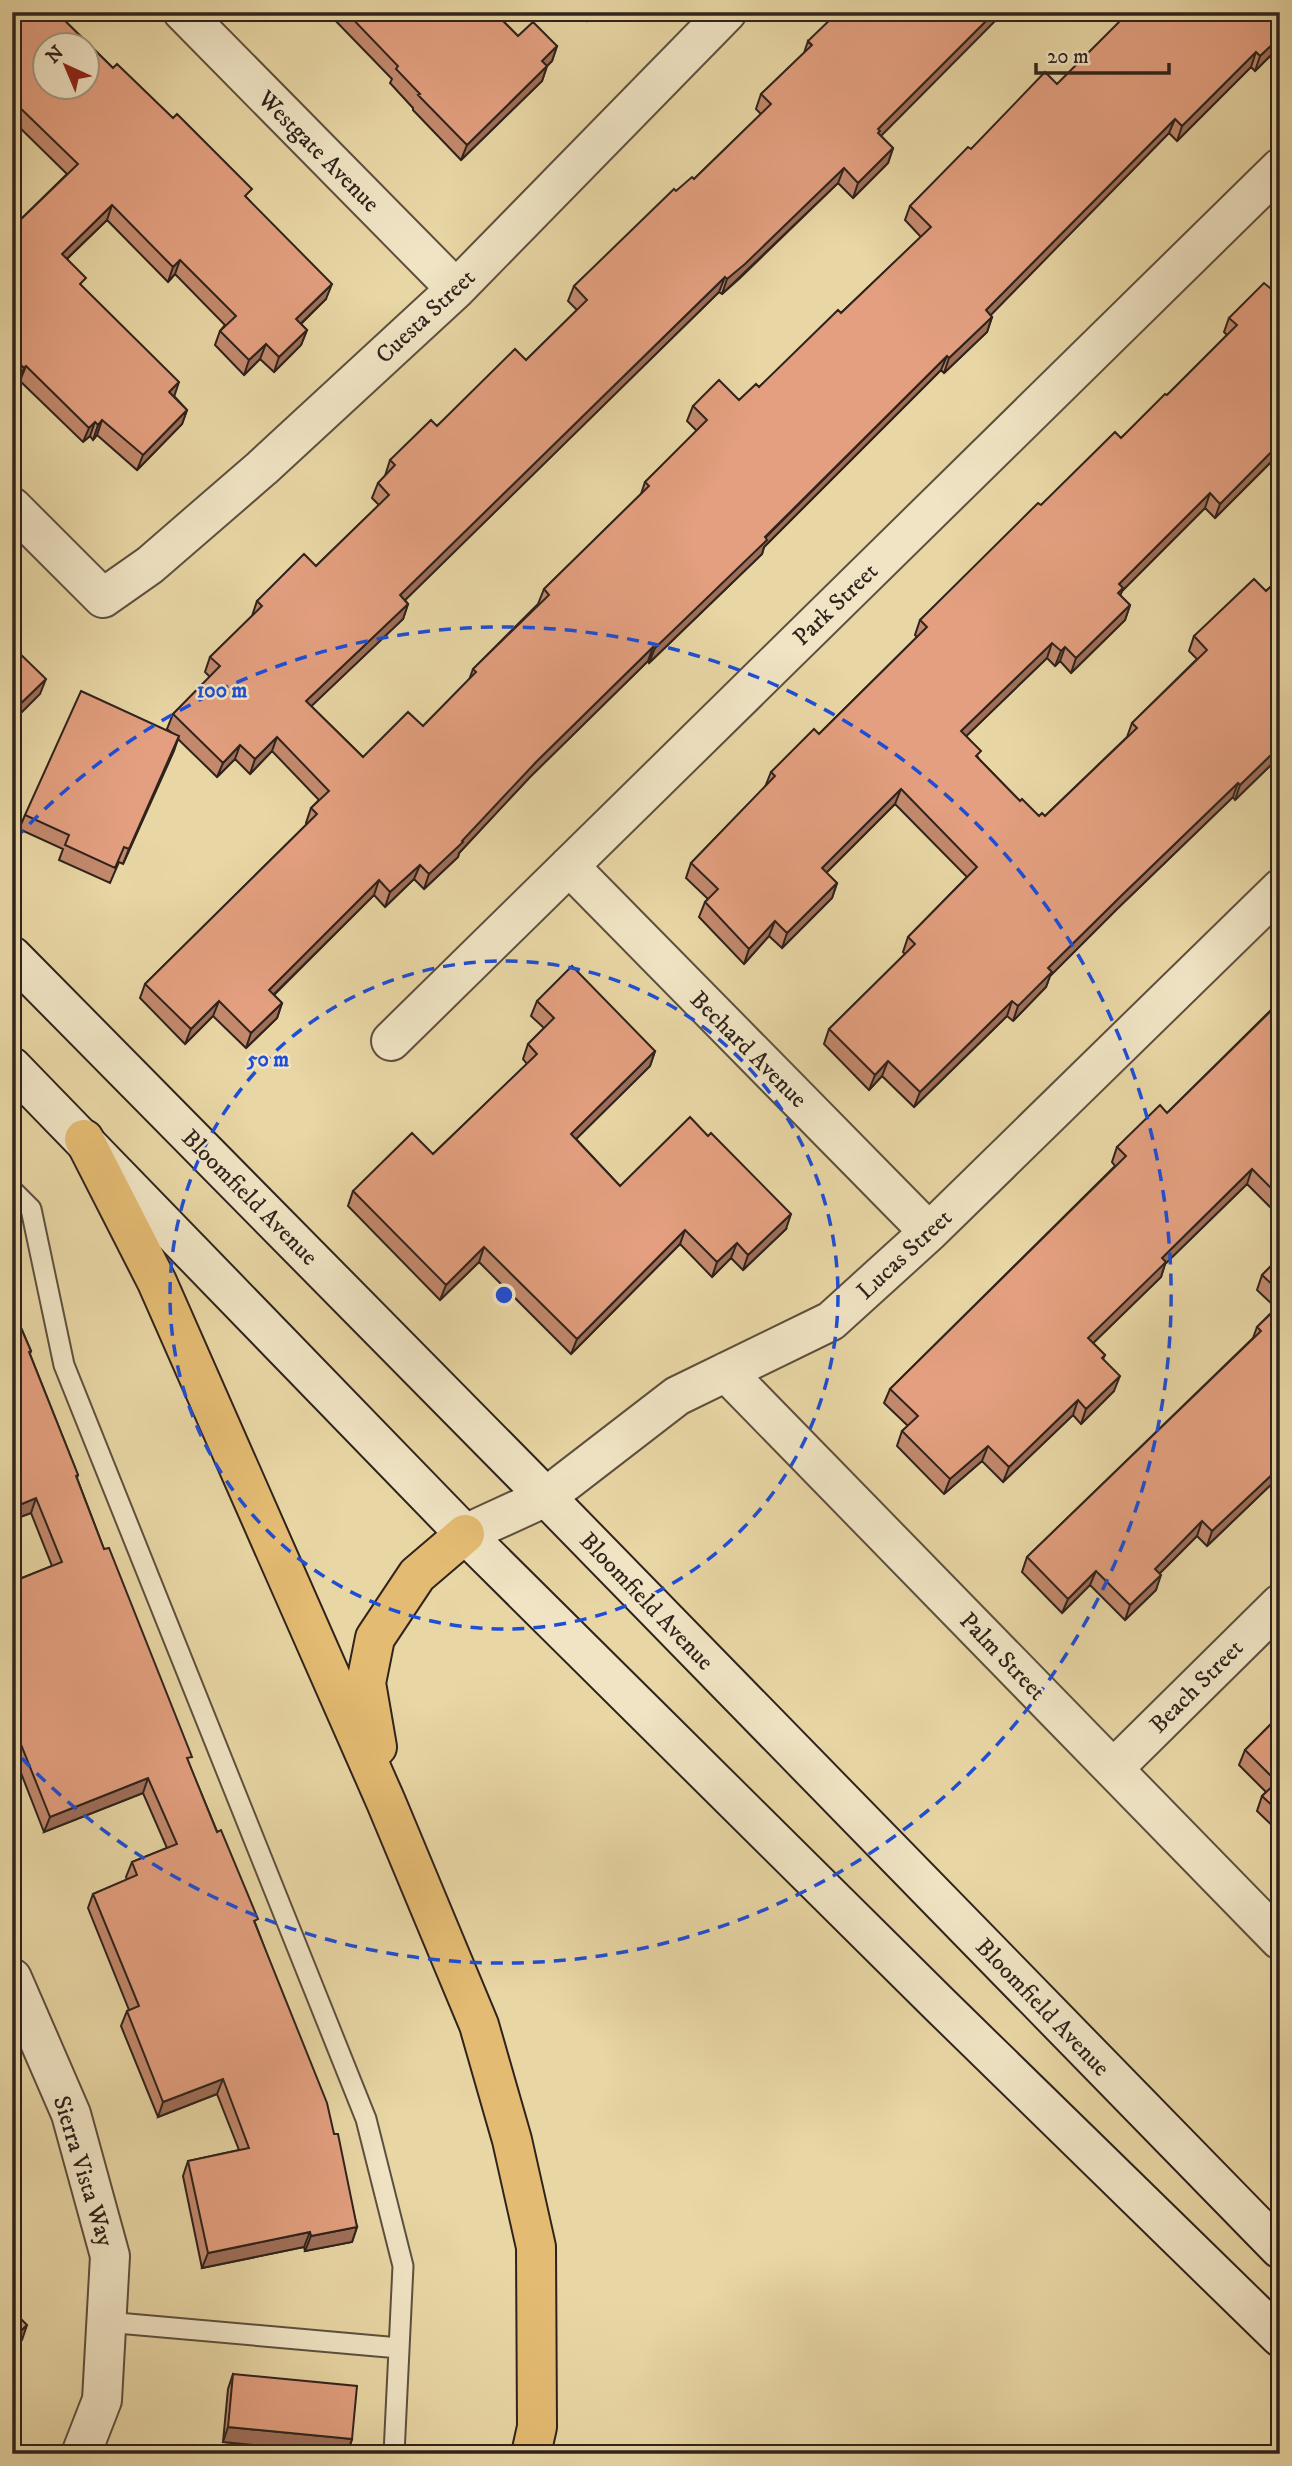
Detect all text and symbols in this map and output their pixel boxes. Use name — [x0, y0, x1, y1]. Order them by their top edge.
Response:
north arrow — [32, 32, 102, 102]
scale bar — [1036, 32, 1170, 76]
text: N — [42, 41, 69, 69]
text: 20 m — [1047, 44, 1089, 70]
street label: Westgate Avenue — [250, 84, 386, 219]
street label: Cuesta Street — [370, 263, 482, 370]
street label: Park Street — [787, 557, 885, 653]
text: 100 m — [197, 678, 247, 704]
street label: Bechard Avenue — [683, 985, 813, 1115]
text: 50 m — [246, 1047, 289, 1073]
street label: Bloomfield Avenue — [175, 1123, 324, 1272]
street label: Lucas Street — [851, 1203, 959, 1306]
centre of rings — [492, 1283, 516, 1307]
street label: Bloomfield Avenue — [573, 1526, 720, 1677]
street label: Palm Street — [953, 1606, 1052, 1707]
street label: Beach Street — [1144, 1633, 1250, 1740]
street label: Bloomfield Avenue — [969, 1932, 1116, 2083]
street label: Sierra Vista Way — [46, 2092, 120, 2251]

